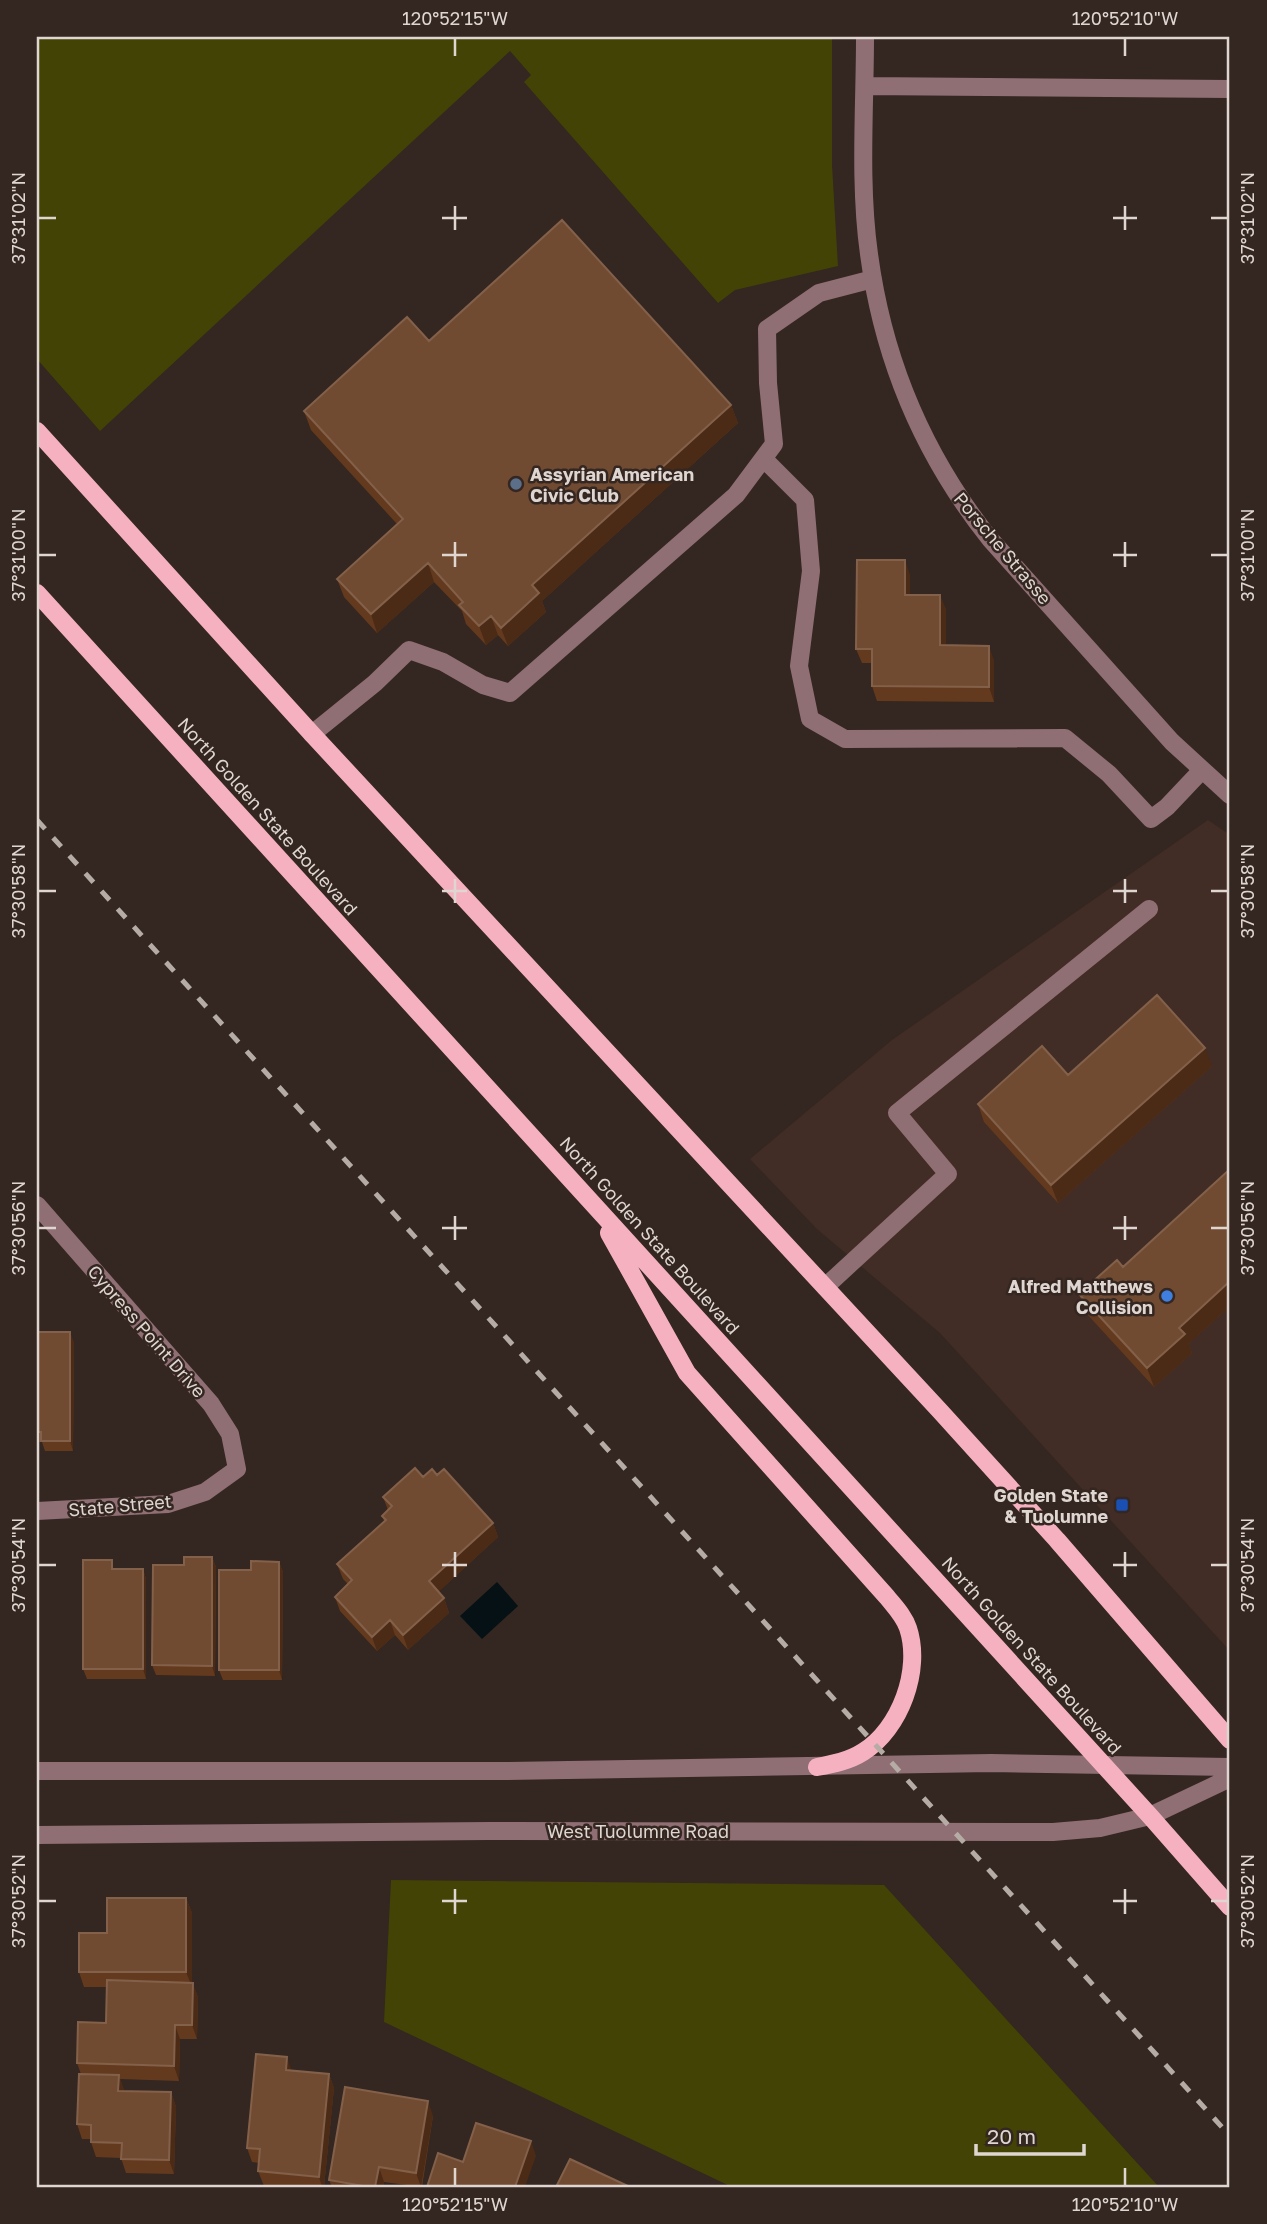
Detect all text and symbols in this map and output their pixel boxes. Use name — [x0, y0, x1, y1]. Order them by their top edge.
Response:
text: 120°52'15"W — [402, 7, 508, 29]
text: 120°52'10"W — [1072, 7, 1178, 29]
text: 37°31'02"N — [7, 172, 29, 264]
text: 37°31'02"N — [1236, 172, 1258, 264]
place label: Assyrian American Civic Club — [530, 463, 694, 506]
marker: Assyrian American Civic Club — [508, 476, 524, 492]
street label: Porsche Strasse — [950, 487, 1056, 609]
text: 37°31'00"N — [7, 508, 29, 602]
text: 37°31'00"N — [1236, 508, 1258, 602]
street label: North Golden State Boulevard — [173, 713, 363, 919]
text: 37°30'58"N — [7, 844, 29, 938]
text: 37°30'58"N — [1236, 844, 1258, 938]
street label: North Golden State Boulevard — [555, 1132, 745, 1338]
text: 37°30'56"N — [7, 1181, 29, 1275]
text: 37°30'56"N — [1236, 1181, 1258, 1275]
street label: Cypress Point Drive — [83, 1260, 211, 1402]
place label: Alfred Matthews Collision — [1008, 1275, 1153, 1318]
marker: Alfred Matthews Collision — [1159, 1288, 1175, 1304]
place label: Golden State & Tuolumne — [994, 1484, 1108, 1527]
street label: State Street — [67, 1490, 173, 1520]
marker: Golden State & Tuolumne — [1114, 1497, 1130, 1513]
text: 37°30'54"N — [7, 1518, 29, 1612]
text: 37°30'54"N — [1236, 1518, 1258, 1612]
street label: North Golden State Boulevard — [937, 1552, 1127, 1758]
street label: West Tuolumne Road — [547, 1820, 729, 1842]
text: 37°30'52"N — [7, 1854, 29, 1948]
text: 37°30'52"N — [1236, 1854, 1258, 1948]
scale bar — [976, 2112, 1085, 2156]
text: 20 m — [987, 2123, 1036, 2149]
text: 120°52'15"W — [402, 2193, 508, 2215]
text: 120°52'10"W — [1072, 2193, 1178, 2215]

